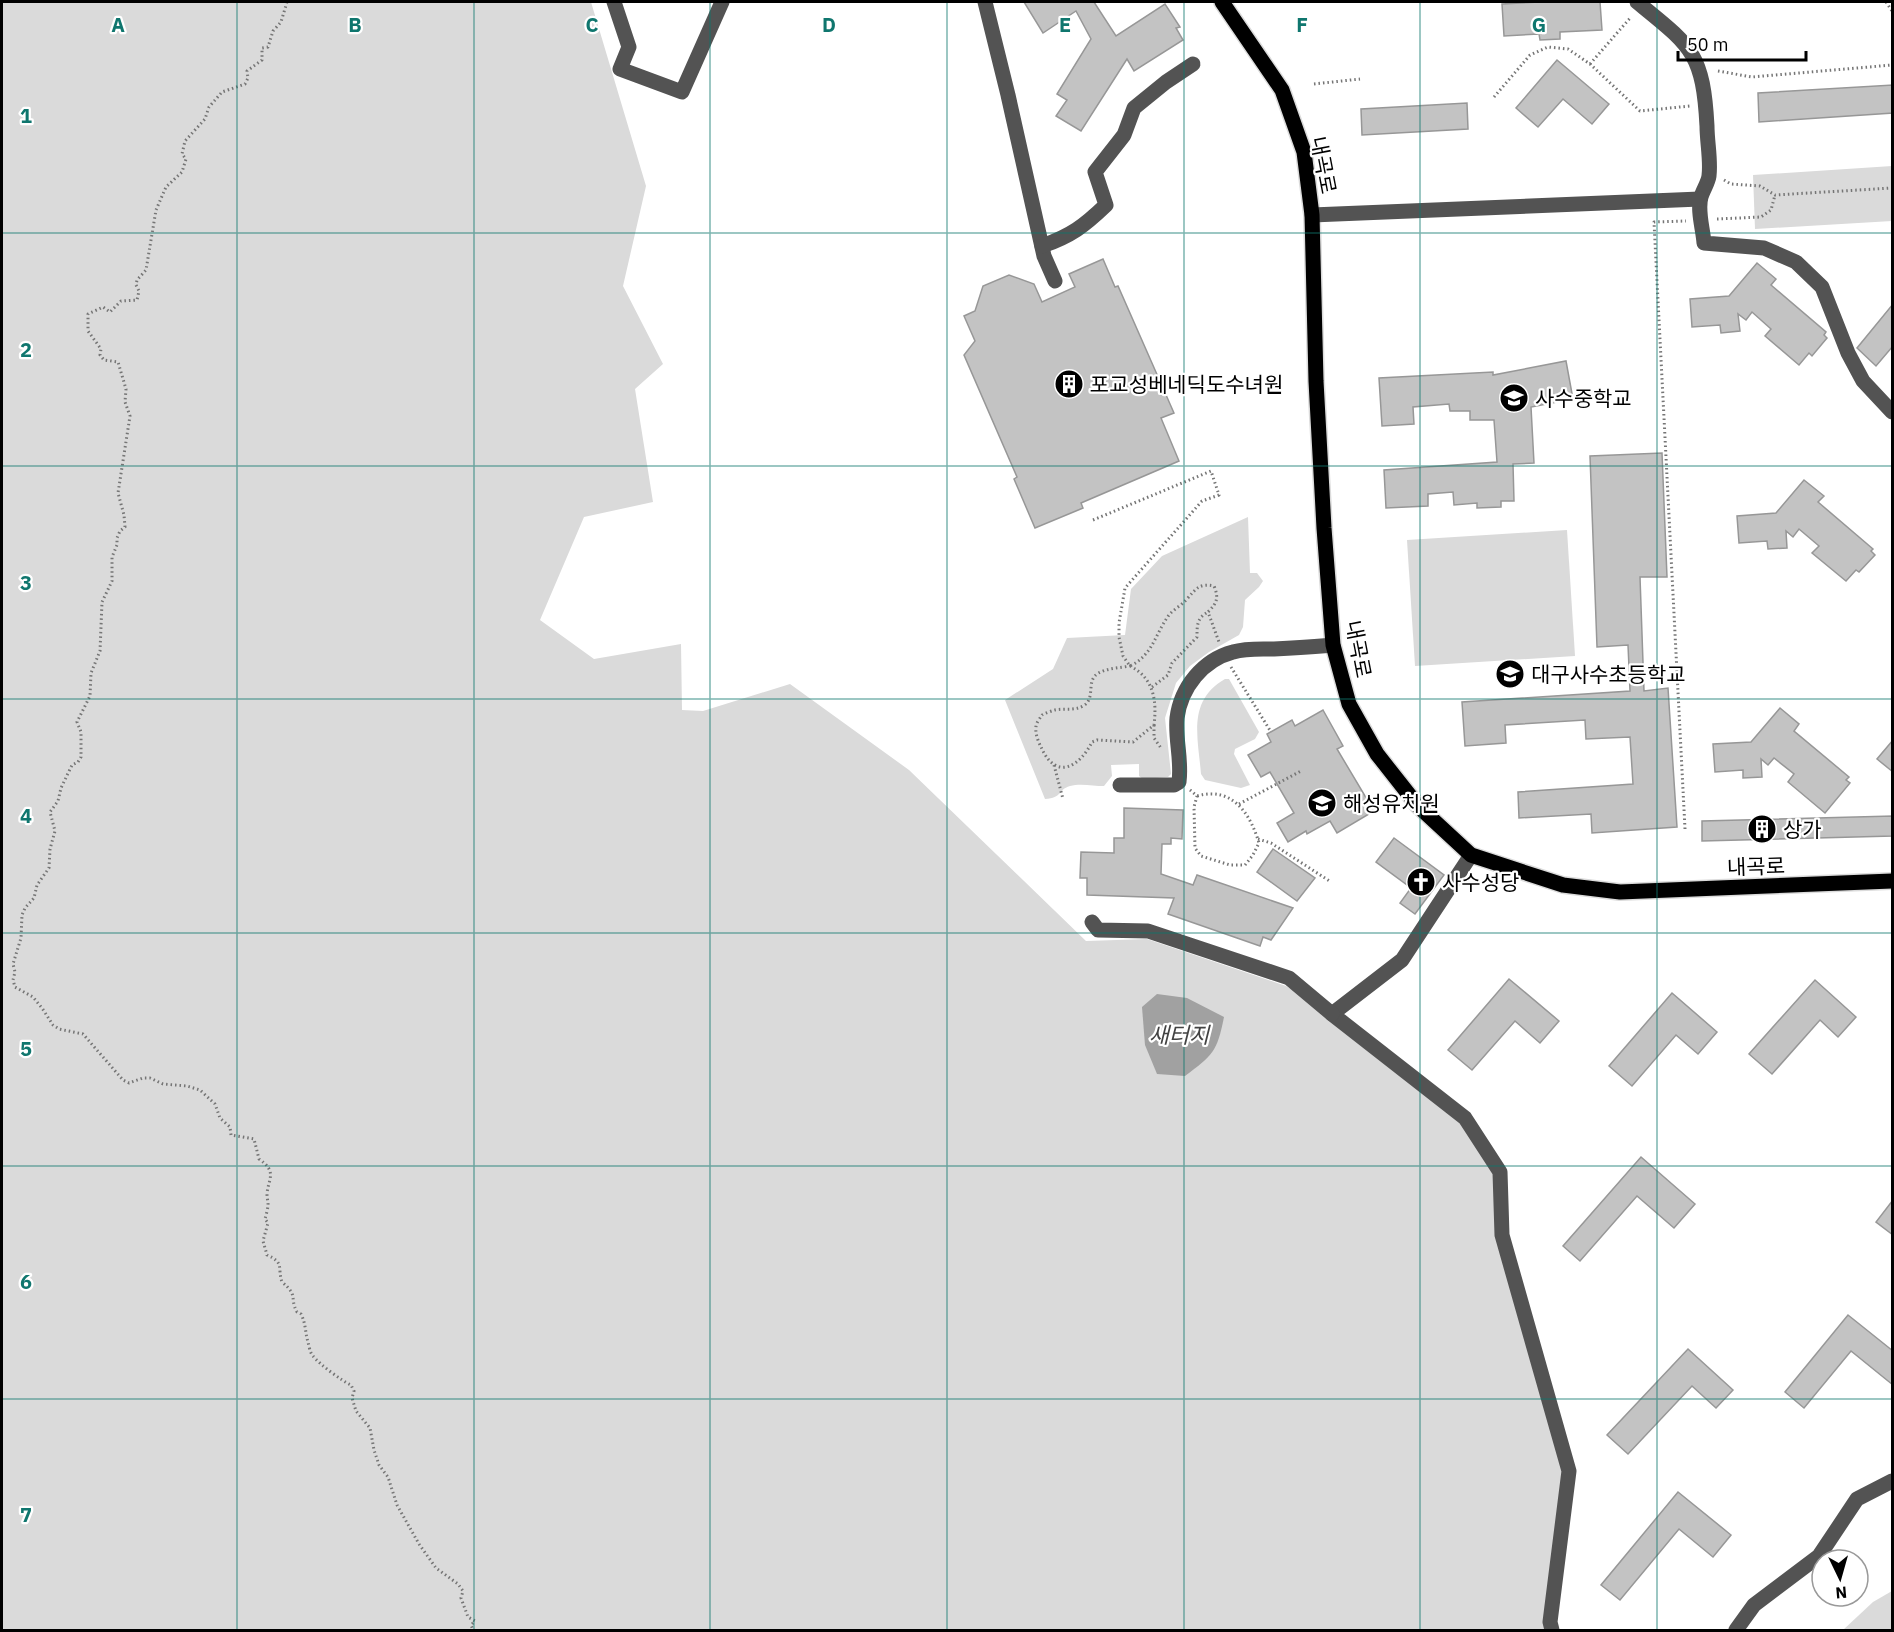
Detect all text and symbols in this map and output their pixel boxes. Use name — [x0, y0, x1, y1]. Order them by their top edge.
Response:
text: A — [111, 11, 125, 38]
text: B — [348, 11, 362, 38]
text: C — [585, 11, 599, 38]
text: D — [822, 11, 836, 38]
text: E — [1059, 11, 1071, 38]
text: F — [1296, 11, 1308, 38]
text: G — [1532, 11, 1546, 38]
scale bar — [1678, 24, 1806, 62]
text: 50 m — [1687, 33, 1729, 56]
text: 1 — [20, 102, 32, 129]
street label: 내곡로 — [1305, 134, 1343, 196]
text: 2 — [20, 336, 32, 363]
building icon: 포교성베네딕도수녀원 — [1053, 368, 1085, 400]
place label: 포교성베네딕도수녀원 — [1090, 370, 1283, 398]
school or university icon: 사수중학교 — [1498, 382, 1530, 414]
place label: 사수중학교 — [1535, 384, 1632, 412]
text: 3 — [20, 569, 32, 596]
street label: 내곡로 — [1340, 618, 1378, 680]
school or university icon: 대구사수초등학교 — [1494, 658, 1526, 690]
place label: 대구사수초등학교 — [1531, 660, 1686, 688]
school or university icon: 해성유치원 — [1306, 787, 1338, 819]
place label: 해성유치원 — [1343, 789, 1440, 817]
text: 4 — [20, 802, 32, 829]
building icon: 상가 — [1746, 813, 1778, 845]
place label: 상가 — [1783, 815, 1822, 843]
street label: 내곡로 — [1727, 851, 1785, 881]
church icon: 사수성당 — [1405, 866, 1437, 898]
place label: 사수성당 — [1442, 868, 1519, 896]
water label: 새터지 — [1149, 1020, 1211, 1049]
text: 5 — [20, 1035, 32, 1062]
text: 6 — [20, 1268, 32, 1295]
text: 7 — [20, 1501, 32, 1528]
north arrow — [1810, 1548, 1870, 1608]
text: N — [1835, 1582, 1848, 1603]

